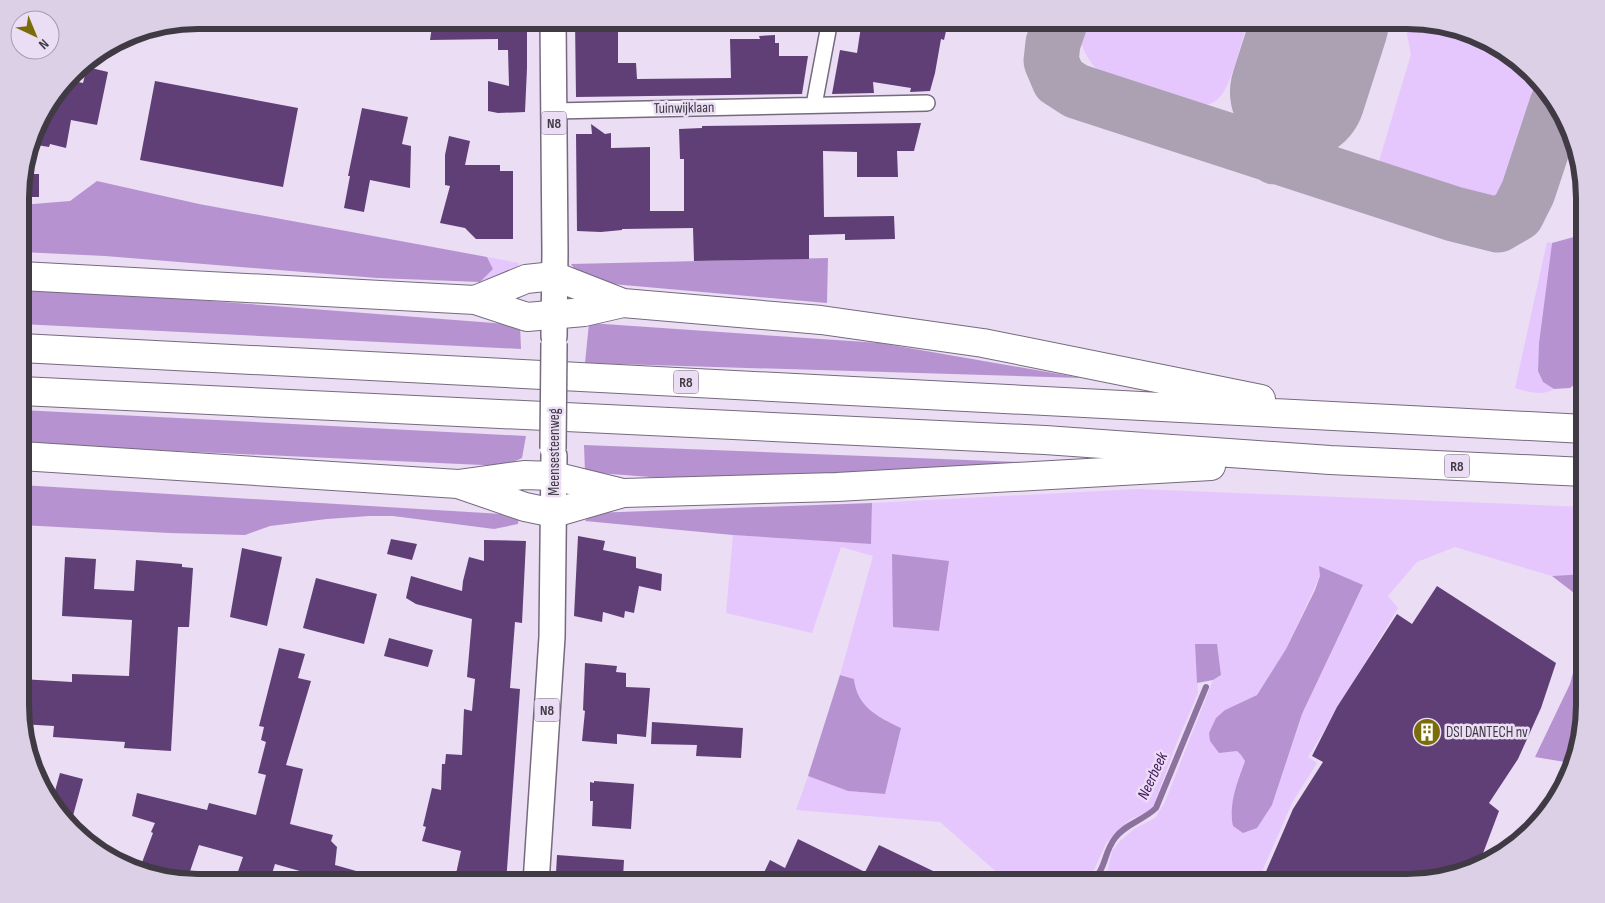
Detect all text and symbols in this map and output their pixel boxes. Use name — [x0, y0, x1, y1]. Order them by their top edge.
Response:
north arrow — [10, 10, 60, 60]
text: N — [35, 35, 52, 53]
street label: Tuinwijklaan — [653, 98, 715, 118]
road number: N8 — [542, 112, 566, 134]
road number: R8 — [674, 371, 698, 394]
street label: Meensesteenweg — [545, 408, 564, 496]
road number: R8 — [1444, 454, 1470, 478]
road number: N8 — [534, 698, 560, 722]
building icon: DSI DANTECH nv — [1412, 717, 1442, 747]
place label: DSI DANTECH nv — [1446, 723, 1528, 742]
water label: Neerbeek — [1134, 748, 1173, 803]

